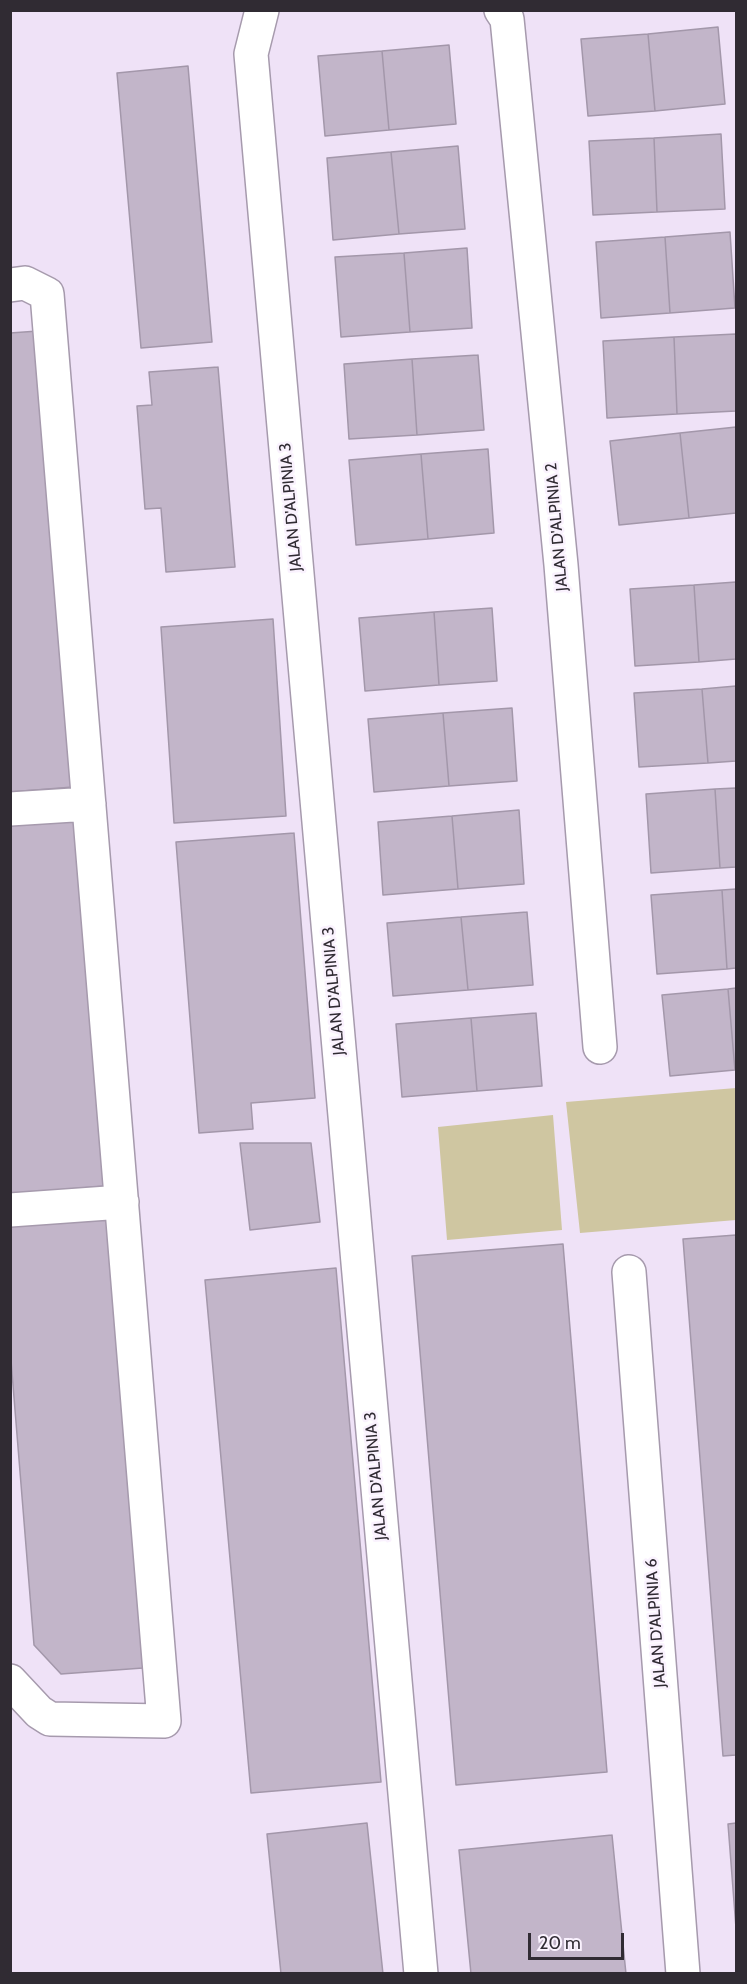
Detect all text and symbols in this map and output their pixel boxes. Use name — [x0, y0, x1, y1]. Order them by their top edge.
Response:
street label: JALAN D'ALPINIA 3 — [276, 442, 306, 572]
street label: JALAN D'ALPINIA 2 — [542, 462, 572, 592]
street label: JALAN D'ALPINIA 3 — [319, 926, 349, 1056]
street label: JALAN D'ALPINIA 3 — [361, 1411, 391, 1541]
street label: JALAN D'ALPINIA 6 — [642, 1558, 670, 1688]
scale bar — [531, 1921, 627, 1959]
text: 20 m — [539, 1932, 581, 1954]

